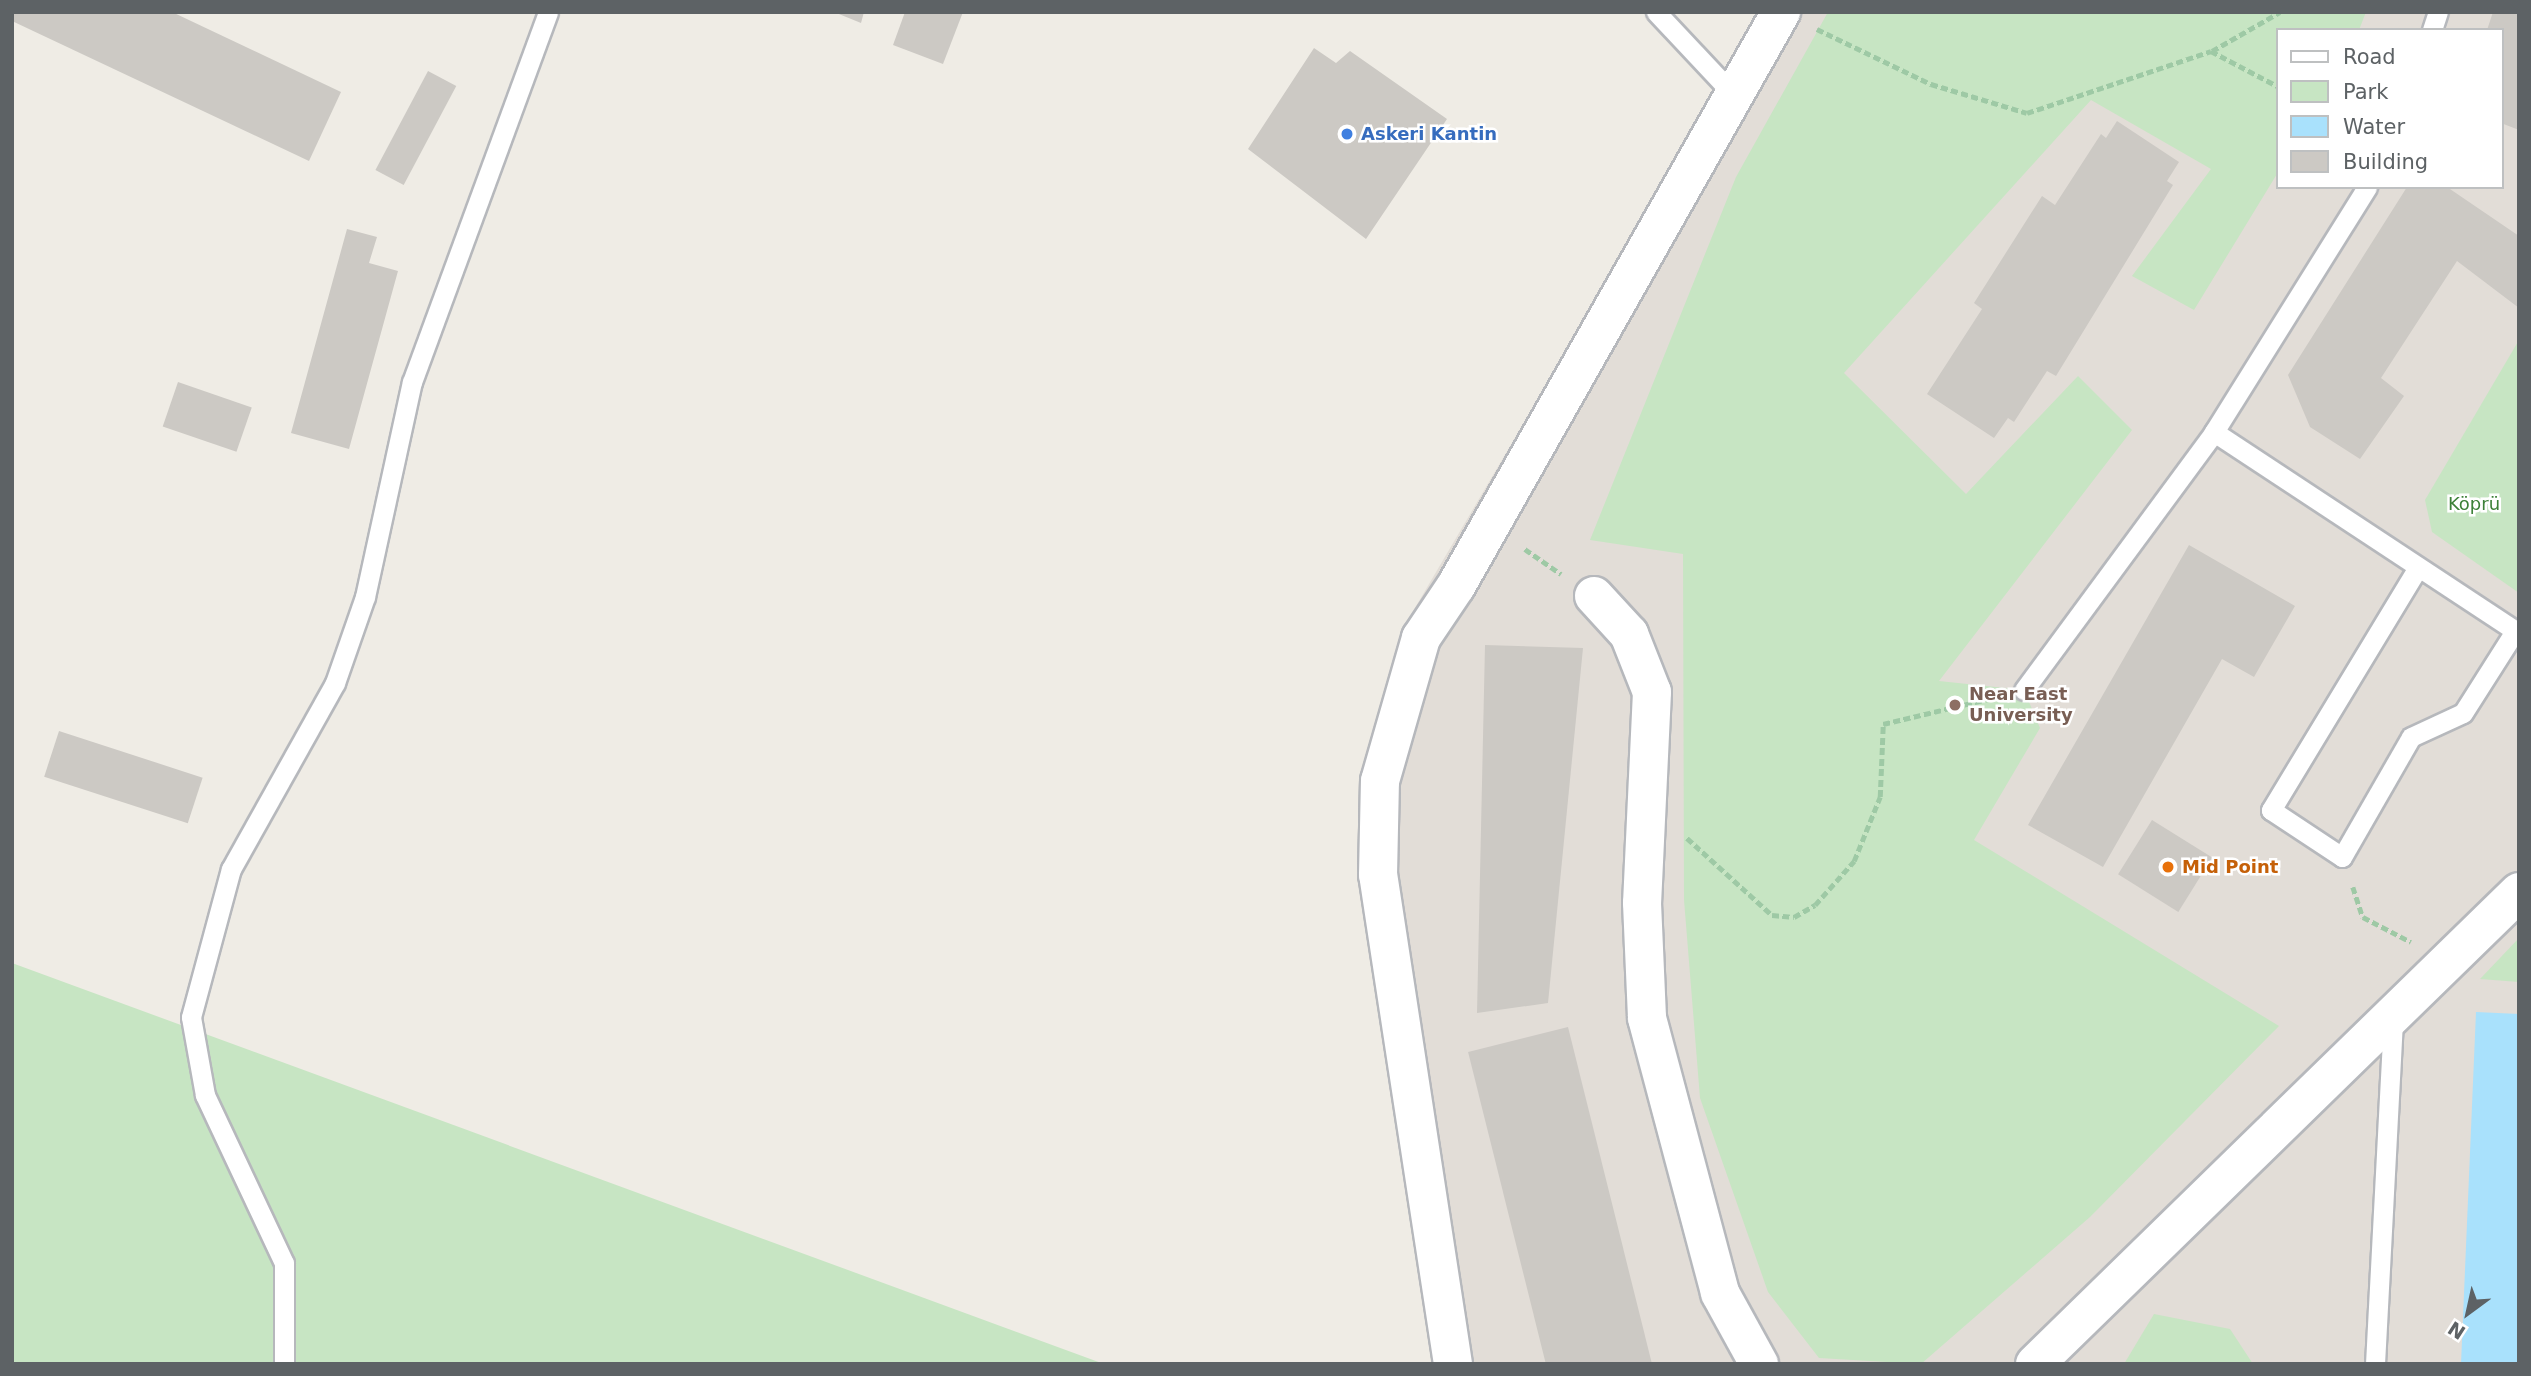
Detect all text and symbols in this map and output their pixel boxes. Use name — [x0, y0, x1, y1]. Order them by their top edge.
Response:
legend — [2276, 28, 2503, 189]
text: Road — [2343, 45, 2396, 69]
text: Park — [2343, 80, 2388, 104]
text: Water — [2343, 115, 2405, 139]
place label: Askeri Kantin — [1361, 123, 1497, 145]
marker: Askeri Kantin — [1339, 126, 1355, 142]
text: Building — [2343, 150, 2428, 174]
park label: Köprü — [2448, 493, 2500, 515]
place label: Near East University — [1969, 684, 2073, 726]
marker: Near East University — [1947, 697, 1963, 713]
place label: Mid Point — [2182, 856, 2278, 878]
marker: Mid Point — [2160, 859, 2176, 875]
north arrow — [2433, 1278, 2503, 1348]
text: N — [2444, 1317, 2469, 1344]

